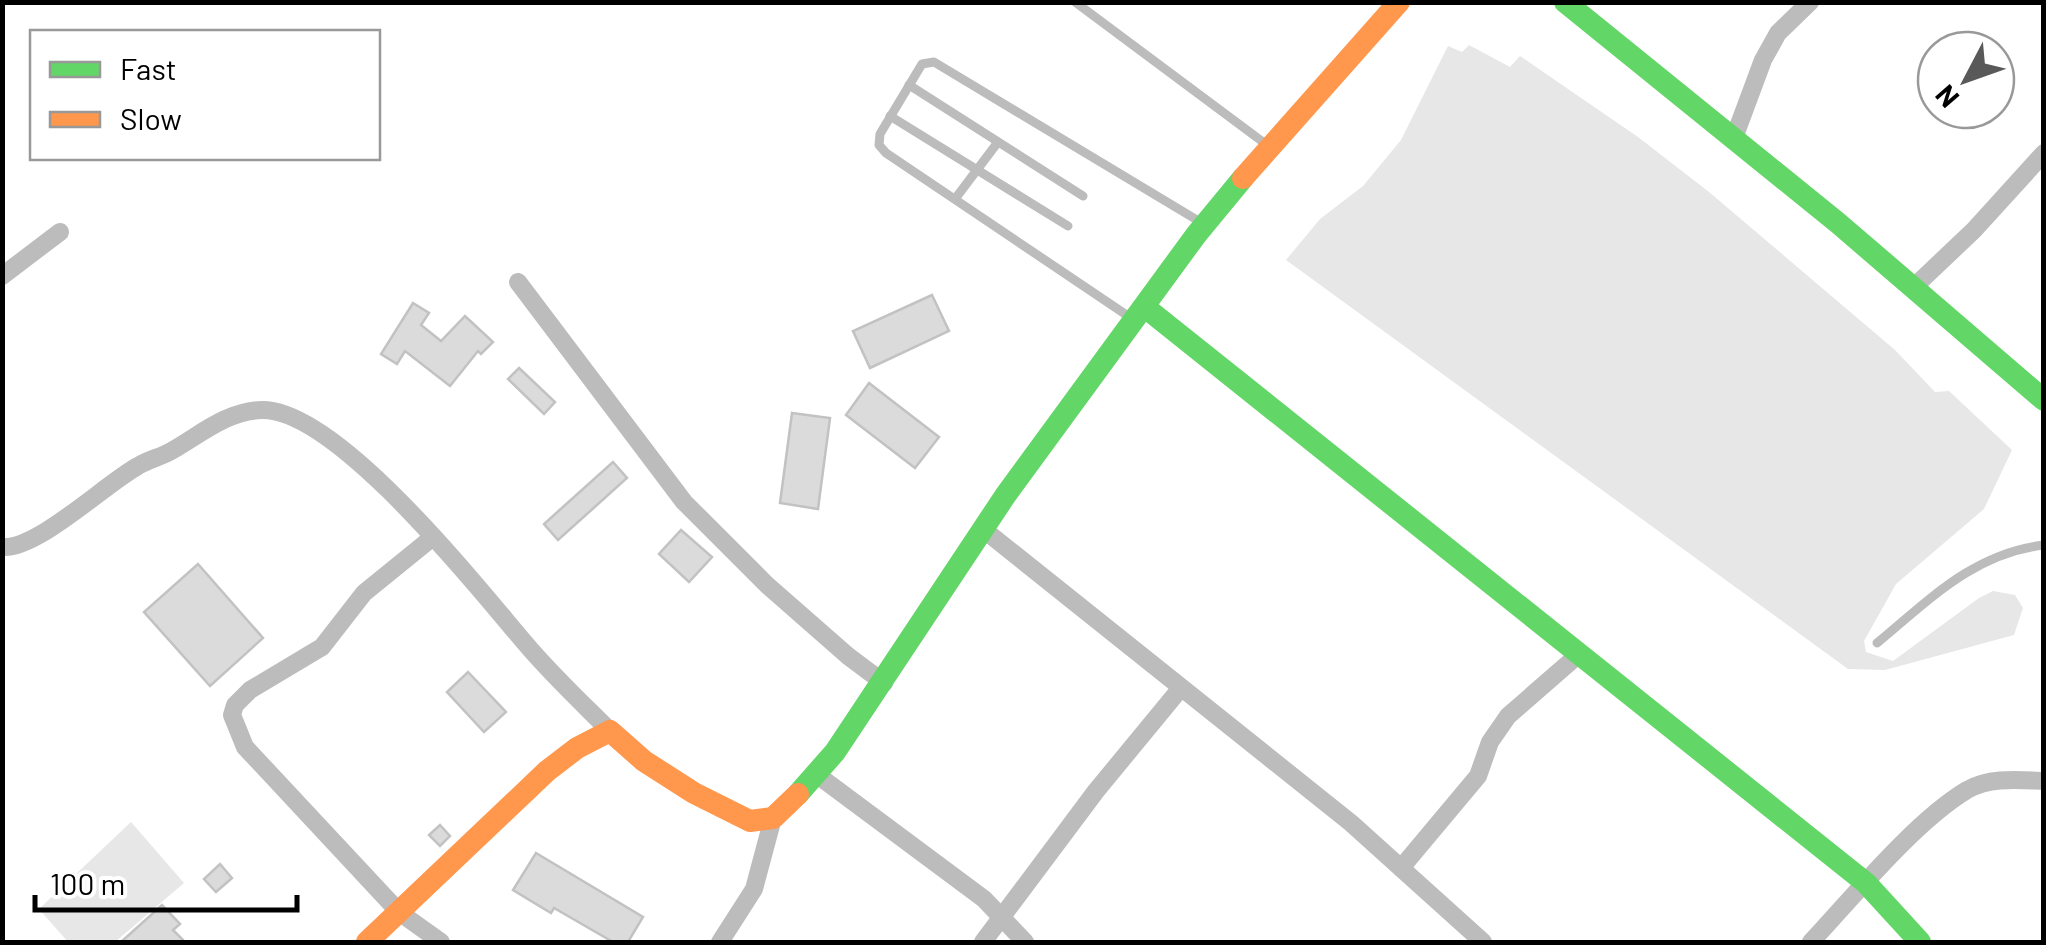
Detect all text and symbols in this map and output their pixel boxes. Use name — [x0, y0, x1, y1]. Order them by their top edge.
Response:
legend — [30, 30, 380, 160]
north arrow — [1916, 30, 2016, 130]
text: Fast — [120, 50, 177, 86]
text: N — [1927, 79, 1965, 115]
text: Slow — [120, 100, 182, 136]
scale bar — [35, 850, 298, 912]
text: 100 m — [50, 865, 125, 901]

